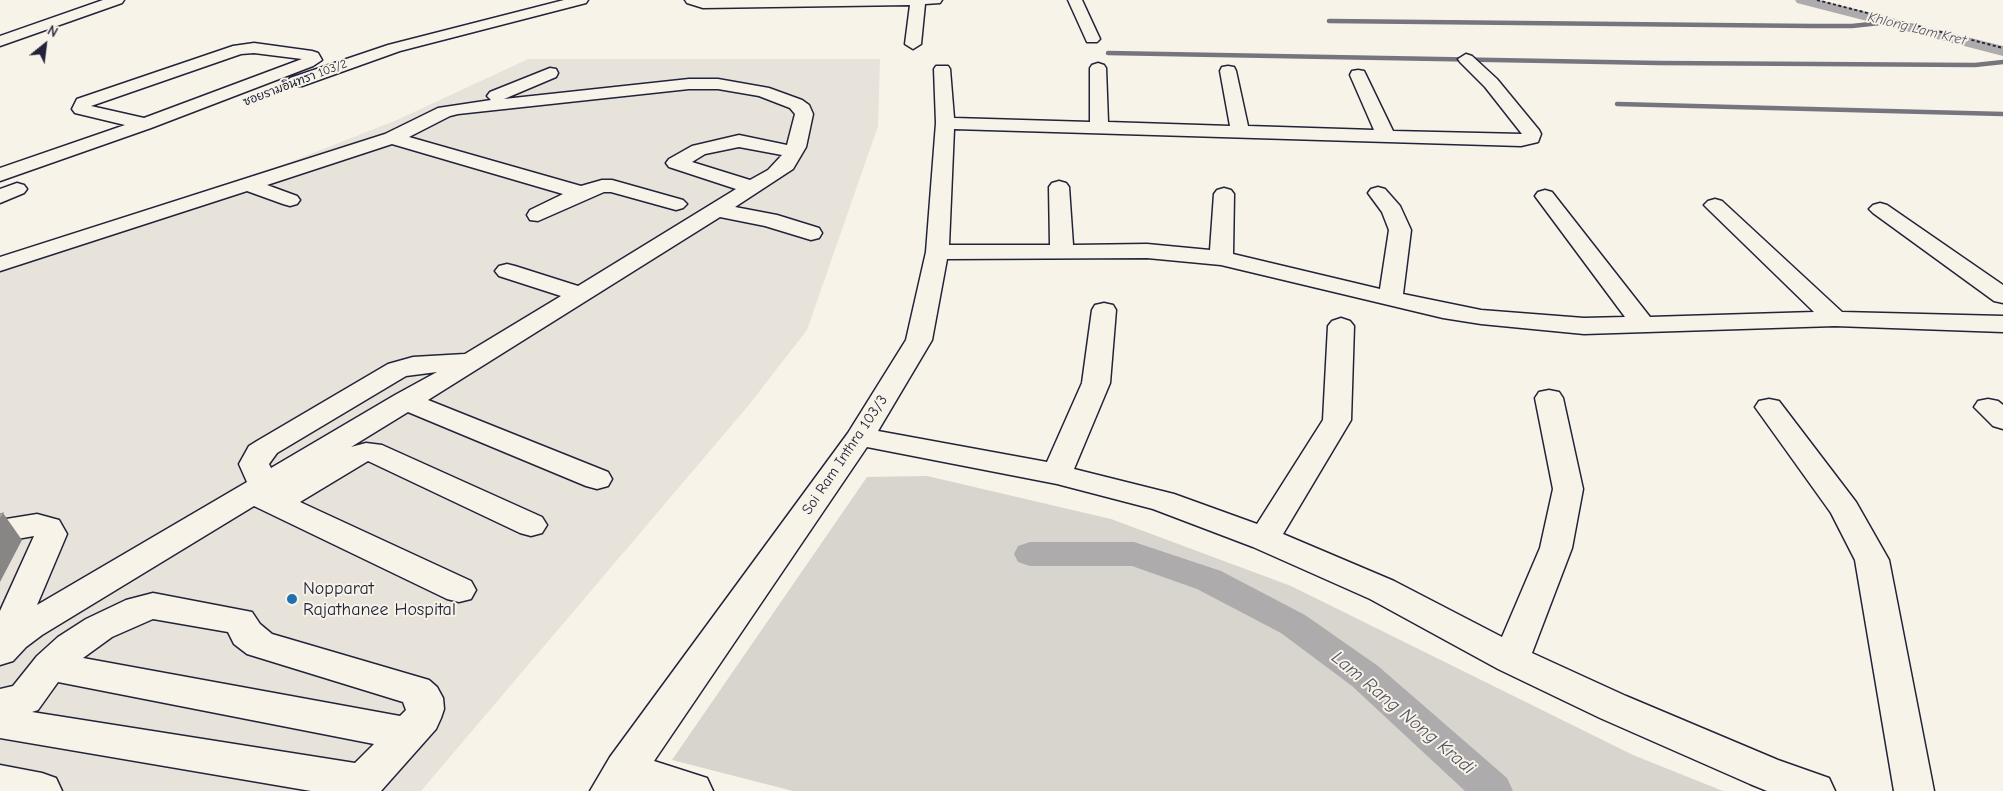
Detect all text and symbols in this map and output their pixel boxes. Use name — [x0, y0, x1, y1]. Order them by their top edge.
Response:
water label: Khlong Lam Kret — [1866, 9, 1968, 49]
north arrow — [20, 20, 70, 70]
text: N — [44, 22, 61, 41]
street label: ซอยรามอินทรา 103/2 — [241, 56, 349, 110]
street label: Soi Ram Inthra 103/3 — [798, 392, 892, 518]
place label: Nopparat Rajathanee Hospital — [303, 578, 456, 620]
marker: Nopparat Rajathanee Hospital — [285, 592, 299, 606]
water label: Lam Rang Nong Kradi — [1327, 646, 1479, 780]

